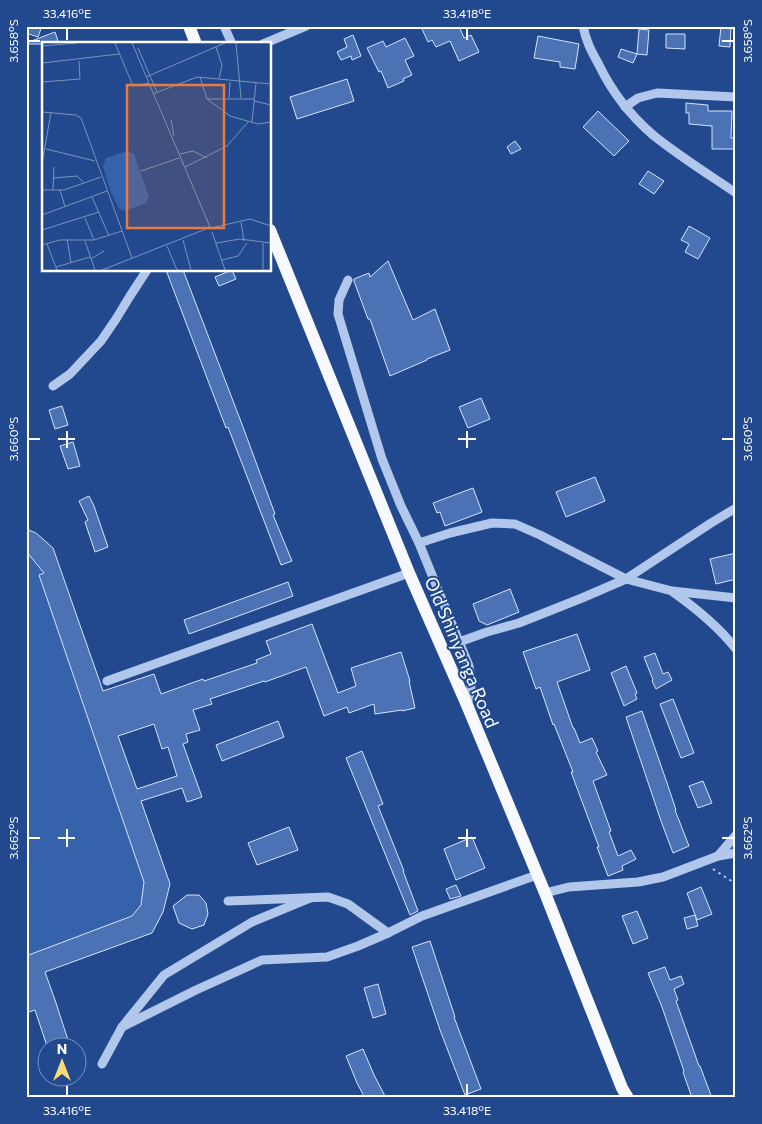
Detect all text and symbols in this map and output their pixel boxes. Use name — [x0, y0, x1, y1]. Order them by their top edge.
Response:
text: 33.416°E — [43, 6, 91, 20]
text: 33.418°E — [443, 6, 491, 20]
text: 3.658°S — [6, 19, 20, 63]
text: 3.658°S — [740, 19, 754, 63]
inset map — [42, 42, 271, 271]
text: 3.660°S — [6, 417, 20, 461]
text: 3.660°S — [740, 417, 754, 461]
street label: Old Shinyanga Road — [420, 573, 504, 731]
text: 3.662°S — [6, 816, 20, 860]
text: 3.662°S — [740, 816, 754, 860]
north arrow — [38, 1036, 88, 1086]
text: N — [57, 1040, 67, 1057]
text: 33.416°E — [43, 1103, 91, 1117]
text: 33.418°E — [443, 1103, 491, 1117]

